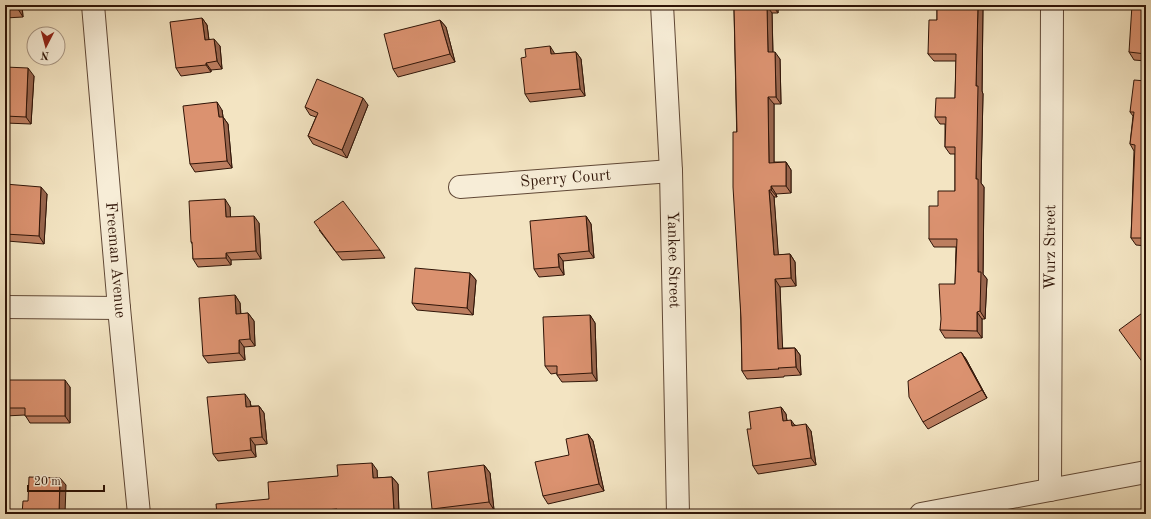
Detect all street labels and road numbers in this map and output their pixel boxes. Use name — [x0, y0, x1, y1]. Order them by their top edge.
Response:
street label: Sperry Court — [520, 168, 612, 190]
street label: Freeman Avenue — [102, 201, 128, 319]
street label: Wurz Street — [1043, 204, 1059, 290]
street label: Yankee Street — [664, 211, 682, 309]

